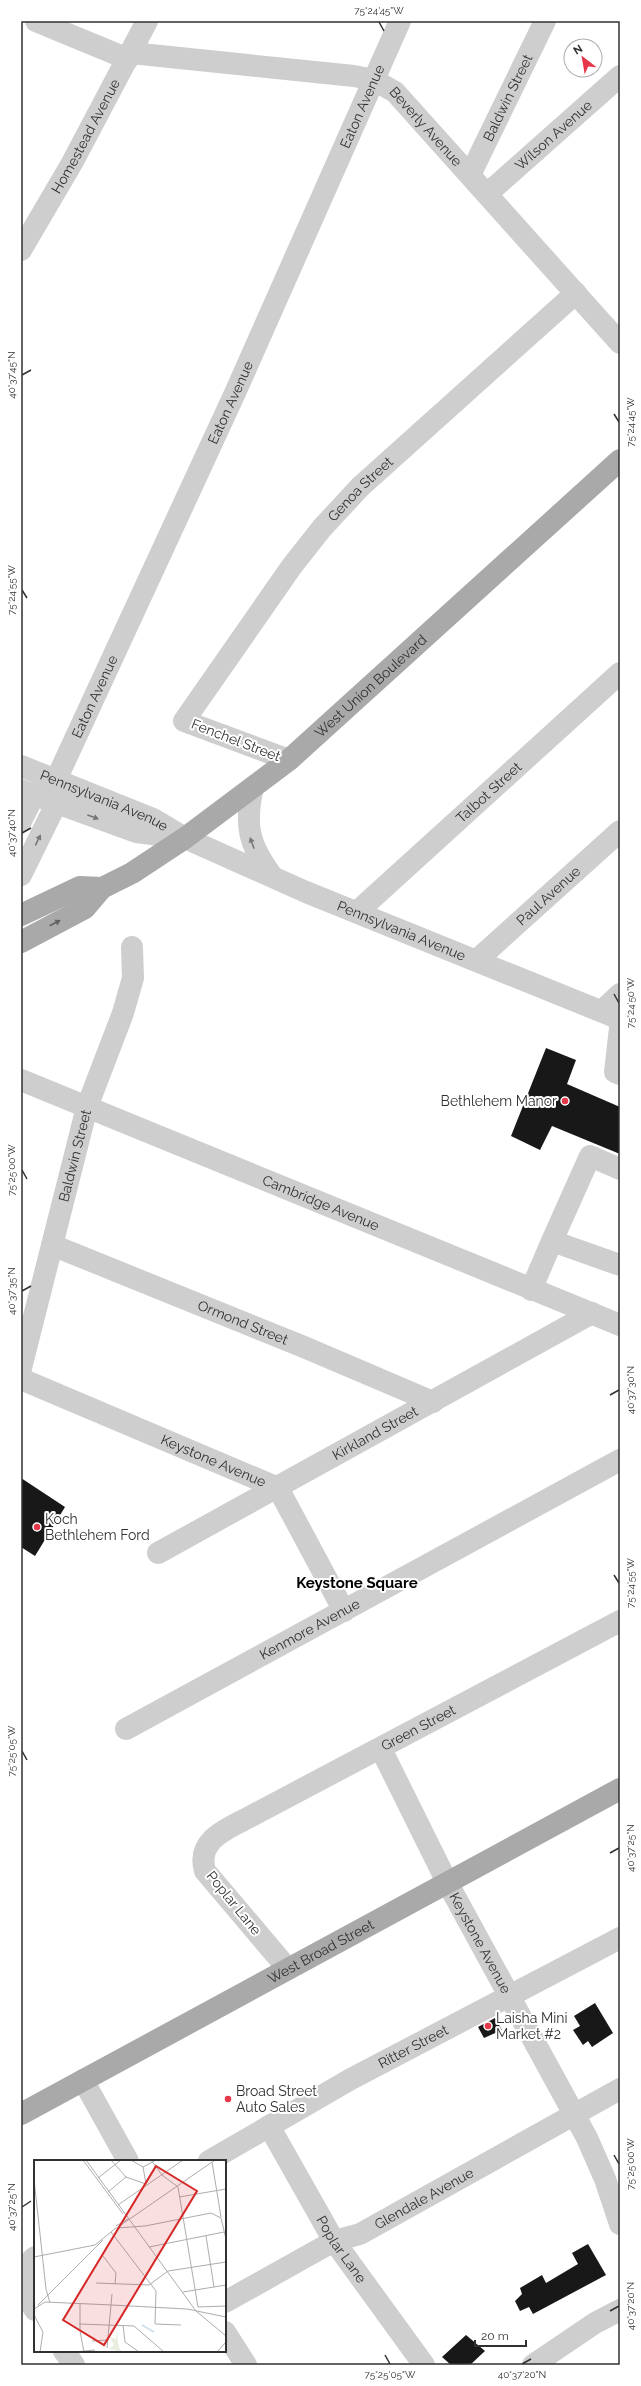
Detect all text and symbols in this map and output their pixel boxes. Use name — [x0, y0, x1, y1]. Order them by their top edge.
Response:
text: 75°24'45"W — [354, 5, 404, 16]
north arrow — [563, 38, 603, 78]
text: N — [571, 42, 585, 58]
street label: Baldwin Street — [480, 51, 536, 144]
street label: Eaton Avenue — [337, 62, 388, 151]
street label: Homestead Avenue — [48, 76, 123, 196]
street label: Beverly Avenue — [386, 84, 465, 169]
street label: Wilson Avenue — [512, 97, 595, 173]
text: 40°37'45"N — [6, 351, 17, 399]
street label: Eaton Avenue — [205, 359, 256, 447]
text: 75°24'45"W — [625, 397, 636, 447]
street label: Genoa Street — [324, 453, 396, 524]
text: 75°24'55"W — [6, 564, 17, 615]
street label: West Union Boulevard — [312, 631, 430, 741]
street label: Eaton Avenue — [69, 653, 121, 741]
street label: Fenchel Street — [189, 716, 283, 764]
street label: Talbot Street — [453, 758, 525, 826]
street label: Pennsylvania Avenue — [38, 767, 171, 834]
text: 40°37'40"N — [6, 809, 17, 857]
one-way arrow — [88, 814, 100, 820]
one-way arrow — [35, 834, 41, 846]
one-way arrow — [249, 837, 255, 849]
street label: Paul Avenue — [513, 863, 583, 929]
street label: Pennsylvania Avenue — [335, 898, 468, 964]
one-way arrow — [50, 920, 61, 926]
text: 75°24'50"W — [625, 977, 636, 1028]
place label: Bethlehem Manor — [441, 1093, 557, 1109]
marker: Bethlehem Manor — [560, 1096, 570, 1106]
street label: Baldwin Street — [55, 1108, 94, 1203]
text: 75°25'00"W — [6, 1144, 17, 1196]
street label: Cambridge Avenue — [260, 1172, 382, 1234]
text: 40°37'35"N — [6, 1267, 17, 1315]
street label: Ormond Street — [195, 1297, 291, 1348]
text: 40°37'30"N — [625, 1366, 636, 1414]
street label: Kirkland Street — [329, 1403, 421, 1463]
street label: Keystone Avenue — [159, 1431, 268, 1490]
place label: Koch Bethlehem Ford — [45, 1511, 150, 1543]
marker: Koch Bethlehem Ford — [32, 1522, 42, 1532]
text: 75°24'55"W — [625, 1557, 636, 1608]
district label: Keystone Square — [296, 1574, 418, 1592]
street label: Kenmore Avenue — [257, 1595, 362, 1663]
street label: Green Street — [378, 1701, 458, 1754]
text: 75°25'05"W — [6, 1725, 17, 1776]
text: 40°37'25"N — [625, 1824, 636, 1872]
street label: Poplar Lane — [203, 1868, 265, 1938]
street label: Keystone Avenue — [446, 1890, 514, 1996]
street label: West Broad Street — [265, 1916, 377, 1987]
place label: Laisha Mini Market #2 — [496, 2010, 568, 2042]
street label: Ritter Street — [375, 2021, 451, 2071]
marker: Laisha Mini Market #2 — [483, 2021, 493, 2031]
place label: Broad Street Auto Sales — [236, 2083, 317, 2115]
marker: Broad Street Auto Sales — [223, 2094, 233, 2104]
text: 75°25'00"W — [625, 2138, 636, 2190]
inset map — [34, 2160, 226, 2352]
street label: Glendale Avenue — [372, 2164, 476, 2232]
text: 40°37'25"N — [6, 2183, 17, 2231]
street label: Poplar Lane — [313, 2213, 370, 2286]
text: 40°37'20"N — [625, 2282, 636, 2330]
scale bar — [475, 2322, 526, 2348]
text: 20 m — [481, 2329, 509, 2343]
text: 75°25'05"W — [365, 2369, 416, 2380]
text: 40°37'20"N — [498, 2369, 546, 2380]

